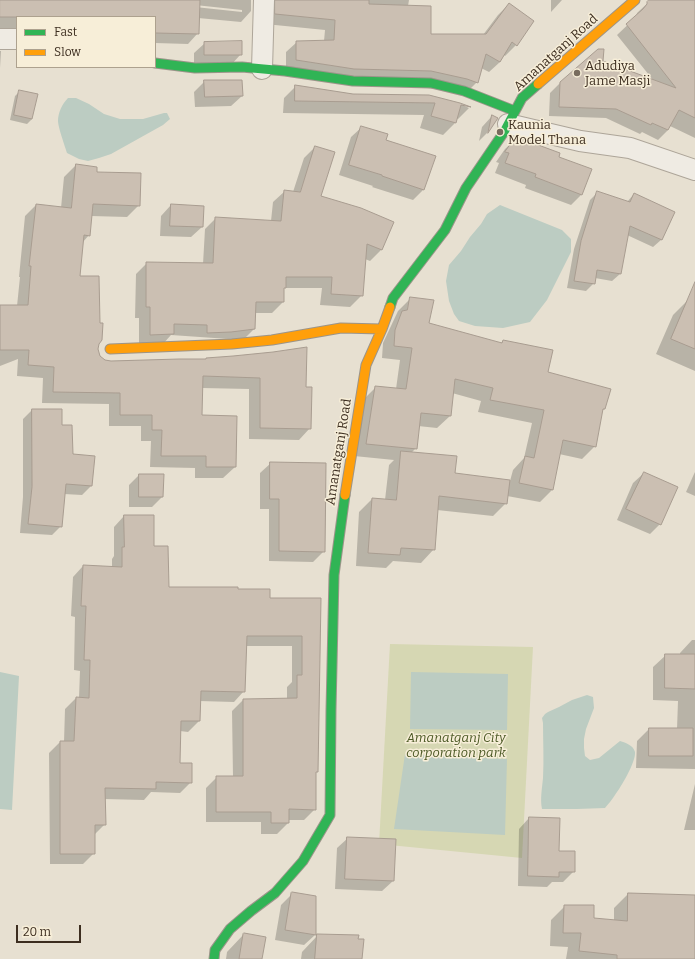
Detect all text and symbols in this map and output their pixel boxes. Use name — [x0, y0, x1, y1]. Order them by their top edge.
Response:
street label: Amanatganj Road — [511, 11, 601, 95]
legend — [16, 16, 156, 68]
text: Fast — [54, 25, 77, 39]
text: Slow — [54, 45, 81, 59]
place label: Adudiya Jame Masji — [585, 58, 650, 89]
marker: Adudiya Jame Masji — [572, 68, 582, 78]
place label: Kaunia Model Thana — [508, 117, 586, 148]
marker: Kaunia Model Thana — [495, 127, 505, 137]
street label: Amanatganj Road — [323, 398, 355, 506]
park label: Amanatganj City corporation park — [406, 730, 506, 761]
scale bar — [18, 917, 83, 943]
text: 20 m — [23, 925, 51, 939]

